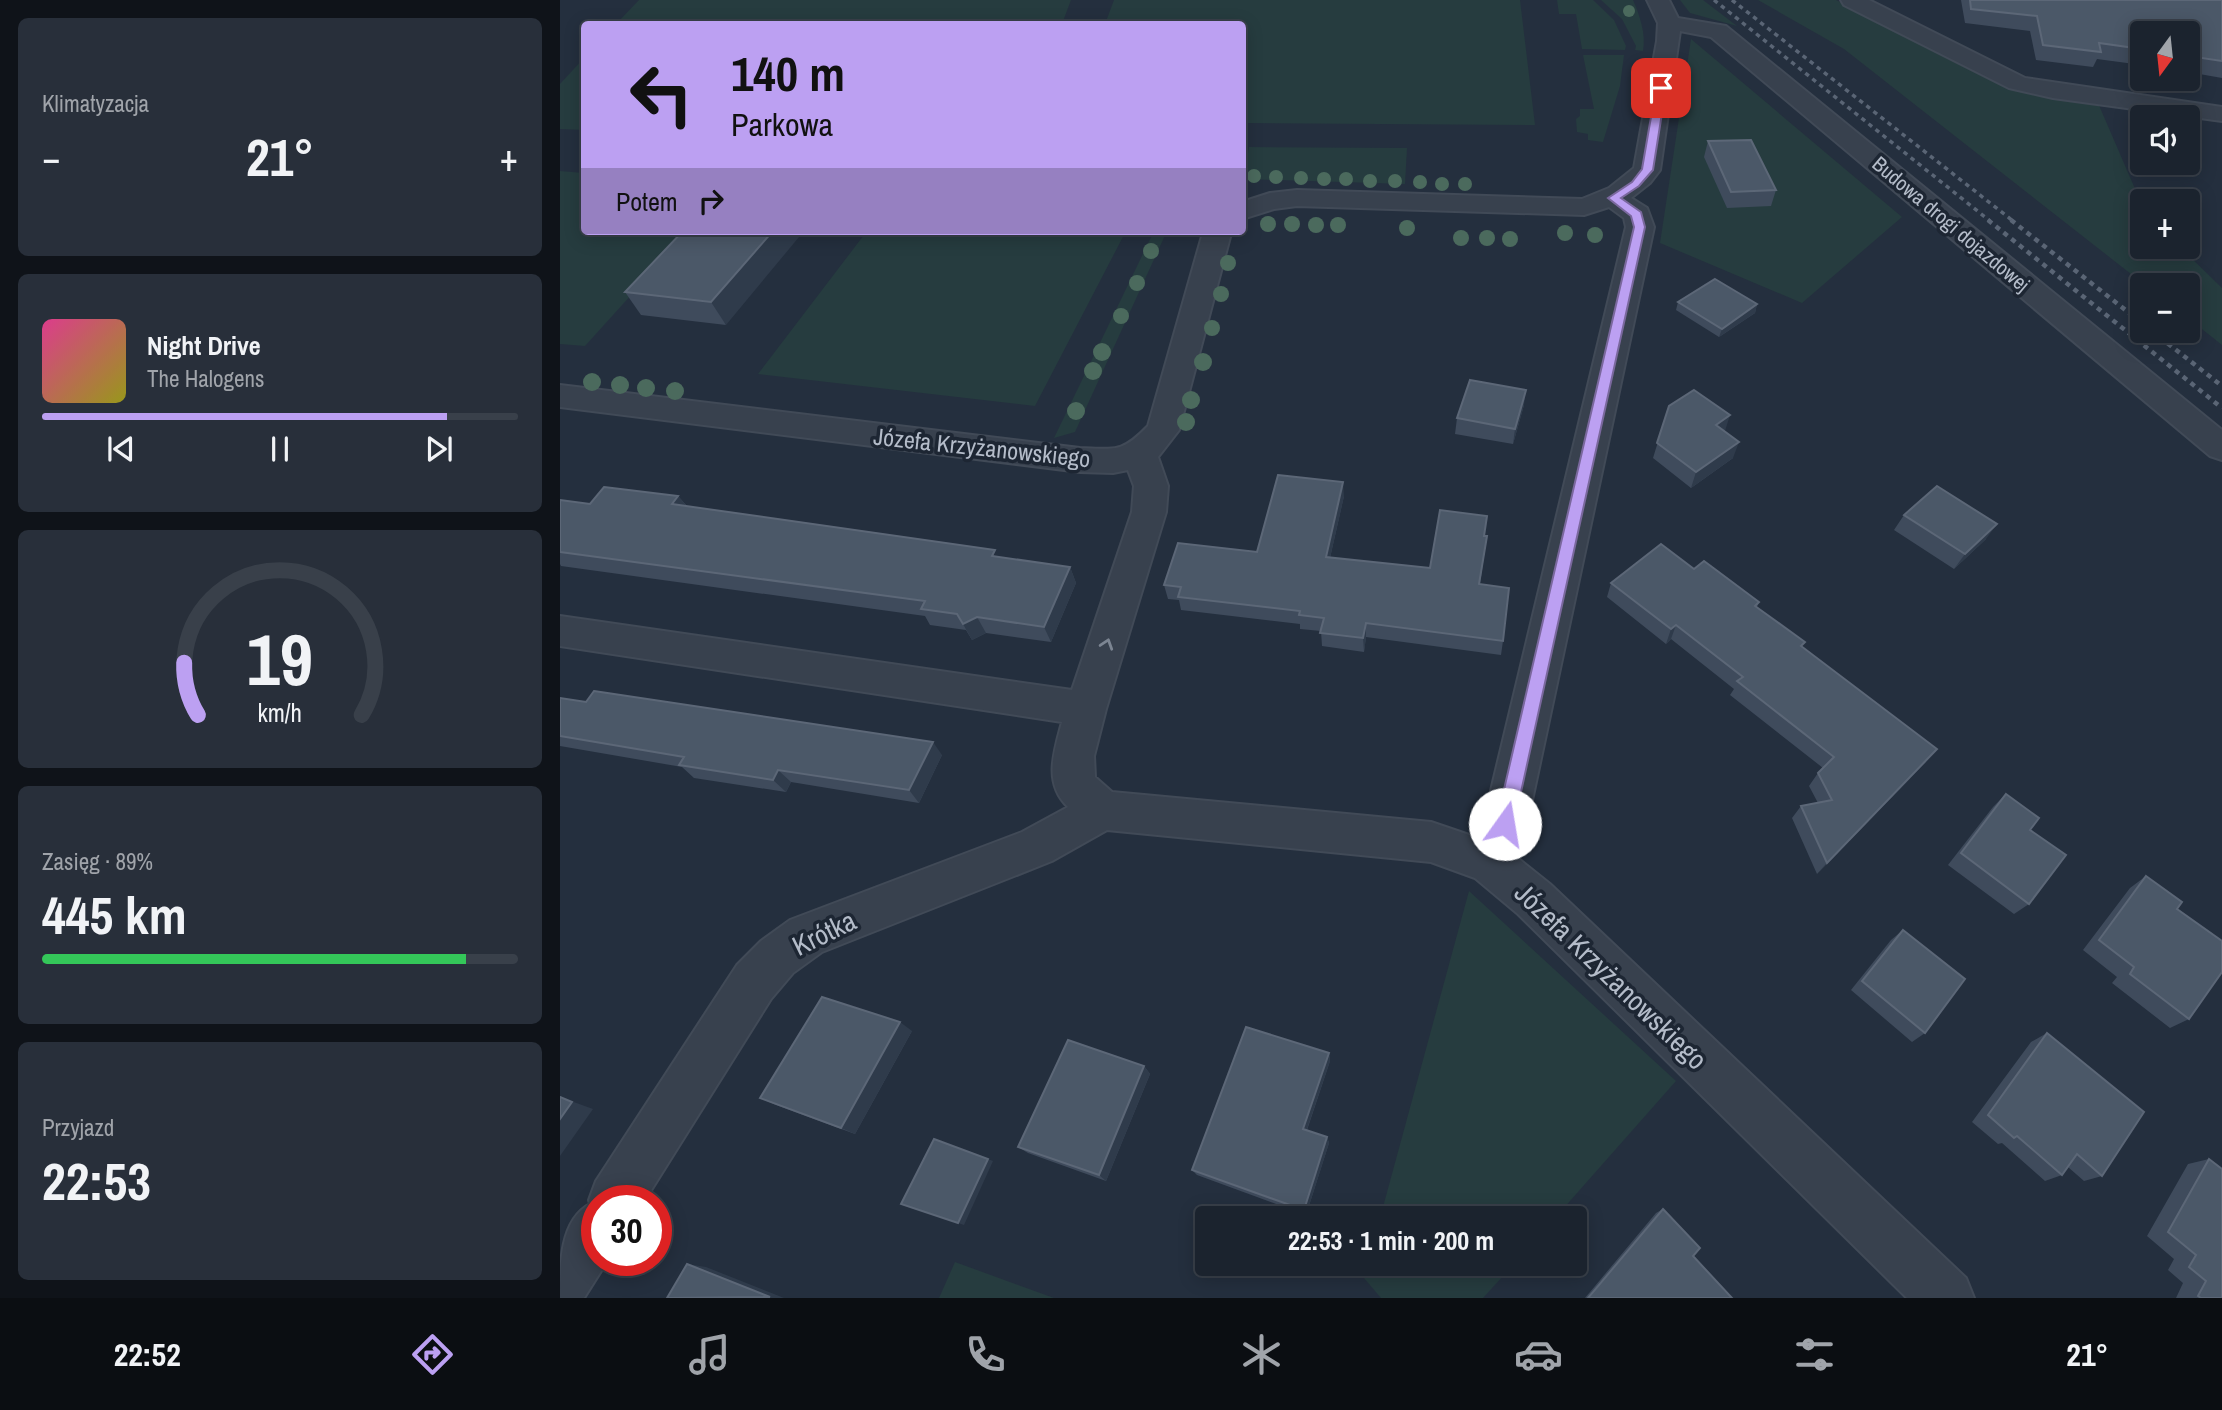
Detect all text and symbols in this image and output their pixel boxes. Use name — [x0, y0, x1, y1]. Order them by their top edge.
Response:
north arrow — [2130, 21, 2200, 91]
map controls — [2130, 21, 2200, 343]
text: 140 m — [731, 40, 845, 106]
icon: left — [616, 49, 707, 140]
pin — [1631, 58, 1691, 118]
icon: arrive — [1642, 69, 1680, 107]
text: Klimatyzacja — [42, 88, 149, 119]
text: Parkowa — [731, 103, 833, 146]
button: sound — [2130, 105, 2200, 175]
text: 21° — [246, 122, 314, 192]
text: − — [42, 132, 60, 183]
text: + — [500, 132, 518, 183]
street label: Budowa drogi dojazdowej — [1866, 150, 2036, 298]
icon: right — [692, 182, 730, 220]
text: Potem — [616, 184, 678, 219]
button: + — [2130, 189, 2200, 259]
button: − — [2130, 273, 2200, 343]
text: Night Drive — [147, 328, 261, 363]
text: The Halogens — [147, 363, 264, 394]
street label: Józefa Krzyżanowskiego — [872, 420, 1092, 474]
icon: previous — [102, 430, 140, 468]
icon: pause — [261, 430, 299, 468]
icon: next — [420, 430, 458, 468]
text: 19 — [247, 610, 313, 708]
one-way arrow — [1099, 638, 1113, 650]
text: km/h — [258, 696, 302, 730]
position arrow — [1468, 787, 1542, 861]
text: Zasięg · 89% — [42, 846, 153, 877]
street label: Józefa Krzyżanowskiego — [1506, 874, 1716, 1078]
text: 445 km — [42, 880, 187, 950]
street label: Krótka — [786, 901, 862, 965]
text: Przyjazd — [42, 1112, 114, 1143]
text: 22:53 — [42, 1146, 151, 1216]
speed limit sign: 30 — [581, 1185, 672, 1276]
text: 22:53 · 1 min · 200 m — [1288, 1223, 1494, 1258]
icon: directions — [408, 1330, 457, 1379]
icon: music — [685, 1330, 734, 1379]
icon: phone — [961, 1330, 1010, 1379]
icon: climate — [1237, 1330, 1286, 1379]
icon: car — [1514, 1330, 1563, 1379]
icon: filters — [1790, 1330, 1839, 1379]
text: 22:52 — [114, 1333, 181, 1376]
text: 21° — [2066, 1333, 2108, 1376]

